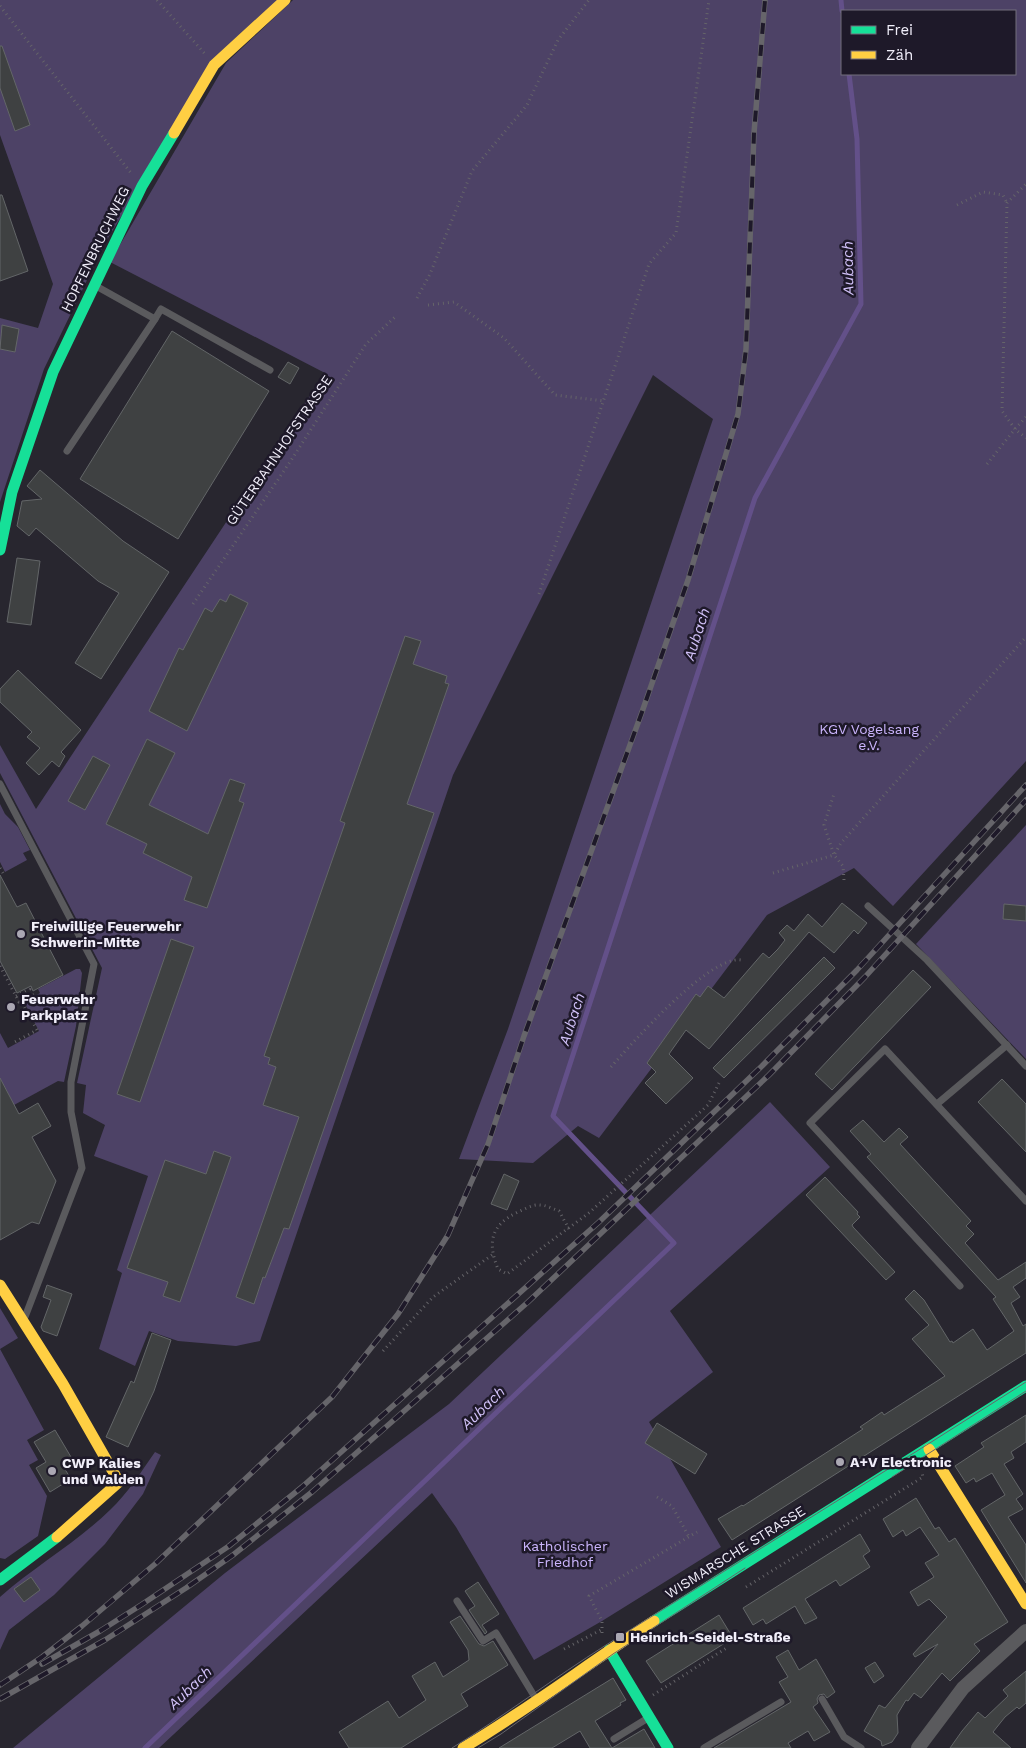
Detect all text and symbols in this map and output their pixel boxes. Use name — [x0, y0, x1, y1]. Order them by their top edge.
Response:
legend — [841, 10, 1016, 75]
text: Frei — [886, 21, 913, 39]
text: Zäh — [886, 46, 913, 64]
street label: HOPFENBRUCHWEG — [58, 184, 132, 314]
water label: Aubach — [839, 241, 857, 296]
street label: GÜTERBAHNHOFSTRASSE — [223, 372, 335, 528]
water label: Aubach — [680, 606, 714, 663]
park label: KGV Vogelsang e.V. — [819, 721, 919, 753]
place label: Freiwillige Feuerwehr Schwerin-Mitte — [31, 918, 181, 950]
marker: Freiwillige Feuerwehr Schwerin-Mitte — [15, 928, 27, 940]
place label: Feuerwehr Parkplatz — [21, 991, 95, 1023]
water label: Aubach — [555, 991, 589, 1048]
marker: Feuerwehr Parkplatz — [5, 1001, 17, 1013]
water label: Aubach — [457, 1383, 509, 1434]
place label: A+V Electronic — [850, 1454, 952, 1470]
place label: CWP Kalies und Walden — [62, 1455, 144, 1487]
marker: A+V Electronic — [834, 1456, 846, 1468]
marker: CWP Kalies und Walden — [46, 1465, 58, 1477]
street label: WISMARSCHE STRASSE — [662, 1502, 808, 1602]
park label: Katholischer Friedhof — [522, 1538, 608, 1570]
place label: Heinrich-Seidel-Straße — [630, 1629, 791, 1645]
marker: Heinrich-Seidel-Straße — [614, 1631, 626, 1643]
water label: Aubach — [164, 1663, 216, 1714]

